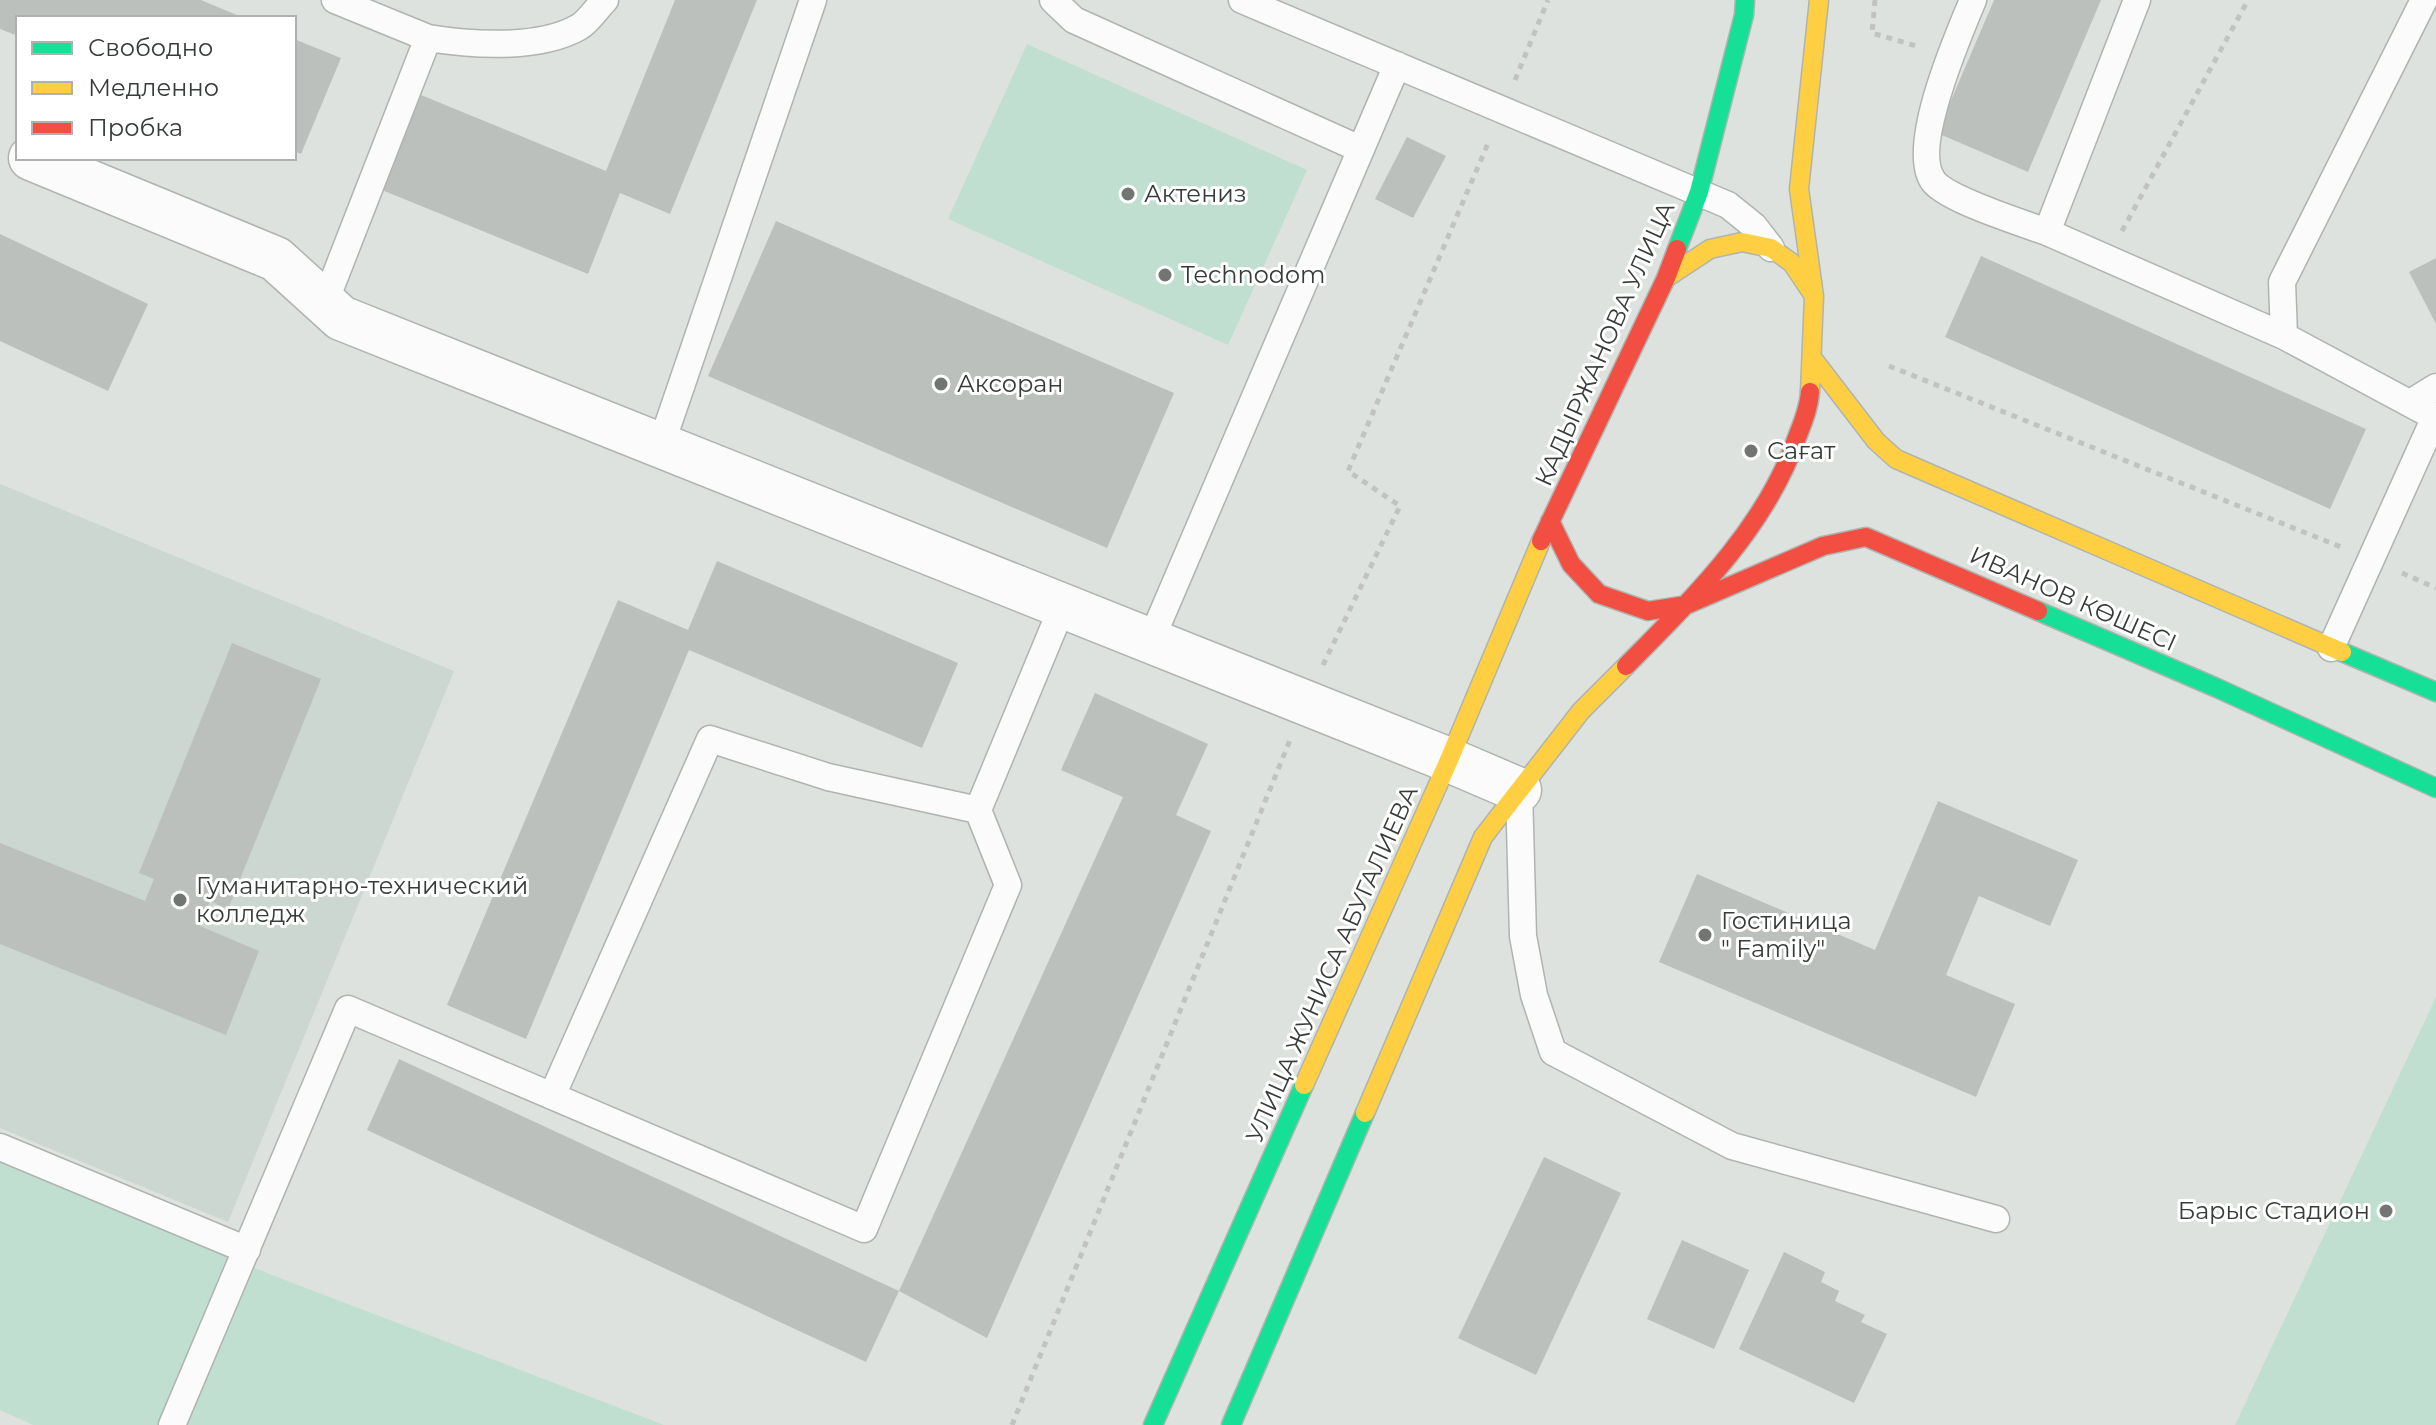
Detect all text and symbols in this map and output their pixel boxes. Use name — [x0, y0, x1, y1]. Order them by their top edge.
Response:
legend — [16, 16, 296, 160]
text: Свободно — [88, 33, 213, 62]
text: Медленно — [88, 73, 219, 102]
text: Пробка — [88, 113, 183, 142]
place label: Актениз — [1144, 179, 1247, 208]
marker: Актениз — [1119, 185, 1137, 203]
street label: КАДЫРЖАНОВА УЛИЦА — [1529, 197, 1681, 491]
place label: Technodom — [1181, 260, 1326, 289]
marker: Technodom — [1156, 266, 1174, 284]
place label: Аксоран — [957, 369, 1064, 398]
marker: Аксоран — [932, 375, 950, 393]
place label: Сағат — [1767, 436, 1836, 465]
marker: Сағат — [1742, 442, 1760, 460]
street label: ИВАНОВ КӨШЕСІ — [1965, 540, 2181, 657]
street label: УЛИЦА ЖУНИСА АБУГАЛИЕВА — [1239, 781, 1424, 1147]
place label: Гуманитарно-технический колледж — [196, 871, 528, 928]
marker: Гуманитарно-технический колледж — [171, 891, 189, 909]
place label: Гостиница " Family" — [1721, 906, 1851, 963]
marker: Гостиница " Family" — [1696, 926, 1714, 944]
place label: Барыс Стадион — [2178, 1196, 2370, 1225]
marker: Барыс Стадион — [2377, 1202, 2395, 1220]

